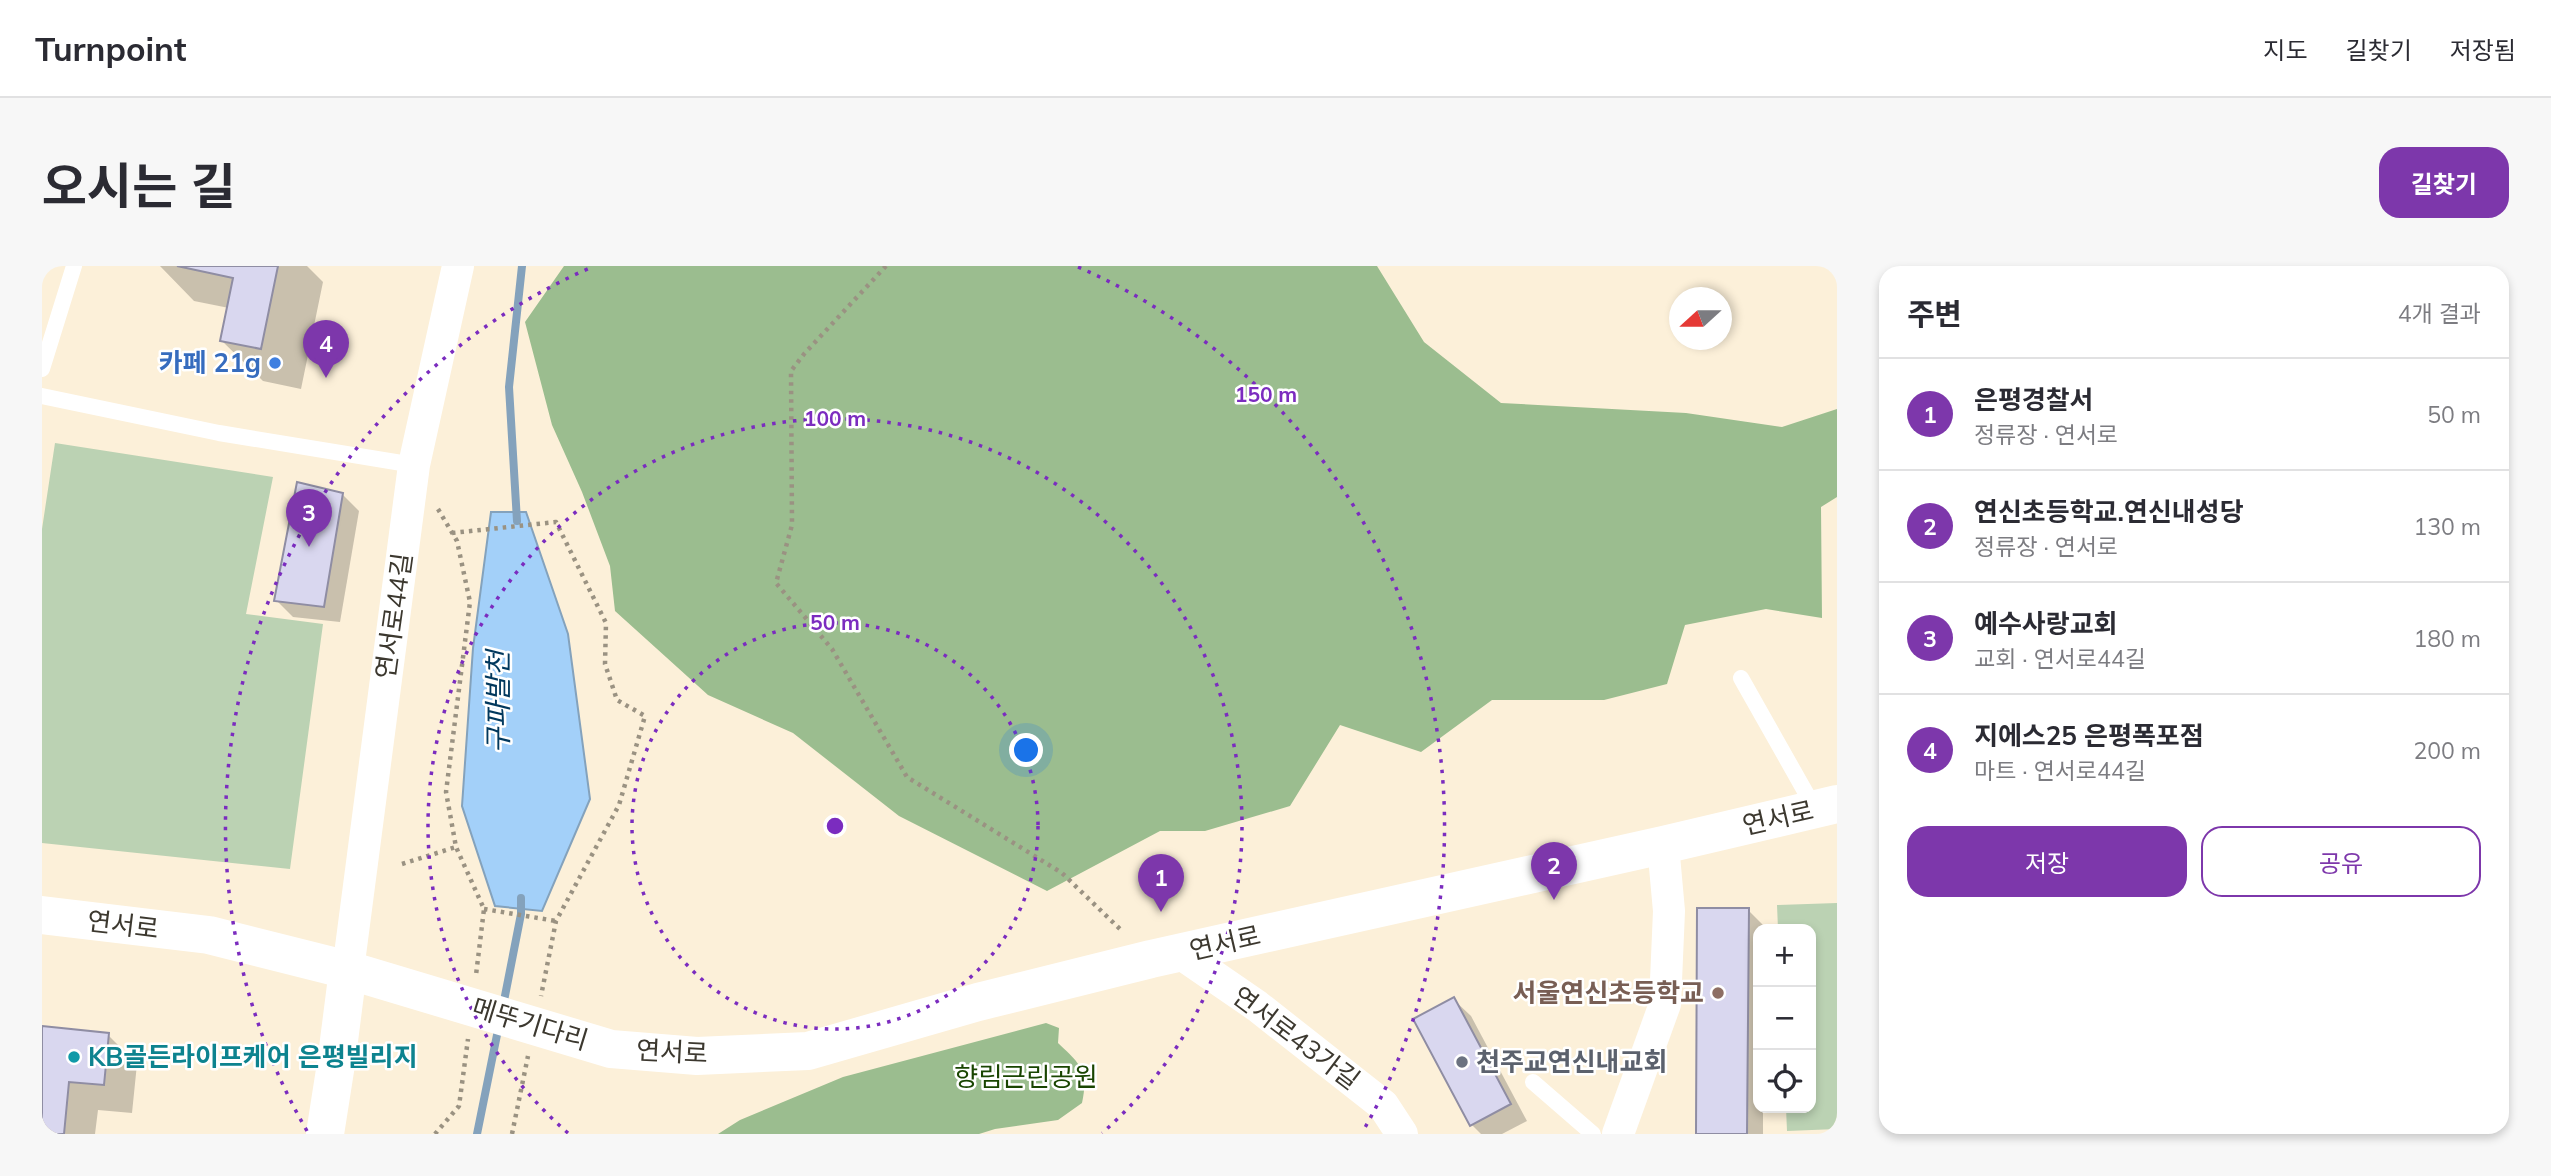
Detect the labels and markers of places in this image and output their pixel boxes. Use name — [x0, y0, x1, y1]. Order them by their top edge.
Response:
pin: 4 — [303, 320, 349, 378]
place label: 카페 21g — [159, 346, 261, 379]
marker: 카페 21g — [267, 355, 283, 371]
pin: 3 — [286, 489, 332, 547]
centre of rings — [823, 814, 847, 838]
pin: 2 — [1531, 842, 1577, 900]
pin: 1 — [1138, 854, 1184, 912]
place label: 서울연신초등학교 — [1513, 976, 1704, 1009]
marker: 서울연신초등학교 — [1710, 985, 1726, 1001]
place label: KB골든라이프케어 은평빌리지 — [88, 1040, 417, 1073]
place label: 천주교연신내교회 — [1476, 1045, 1667, 1078]
marker: KB골든라이프케어 은평빌리지 — [66, 1049, 82, 1065]
marker: 천주교연신내교회 — [1454, 1054, 1470, 1070]

